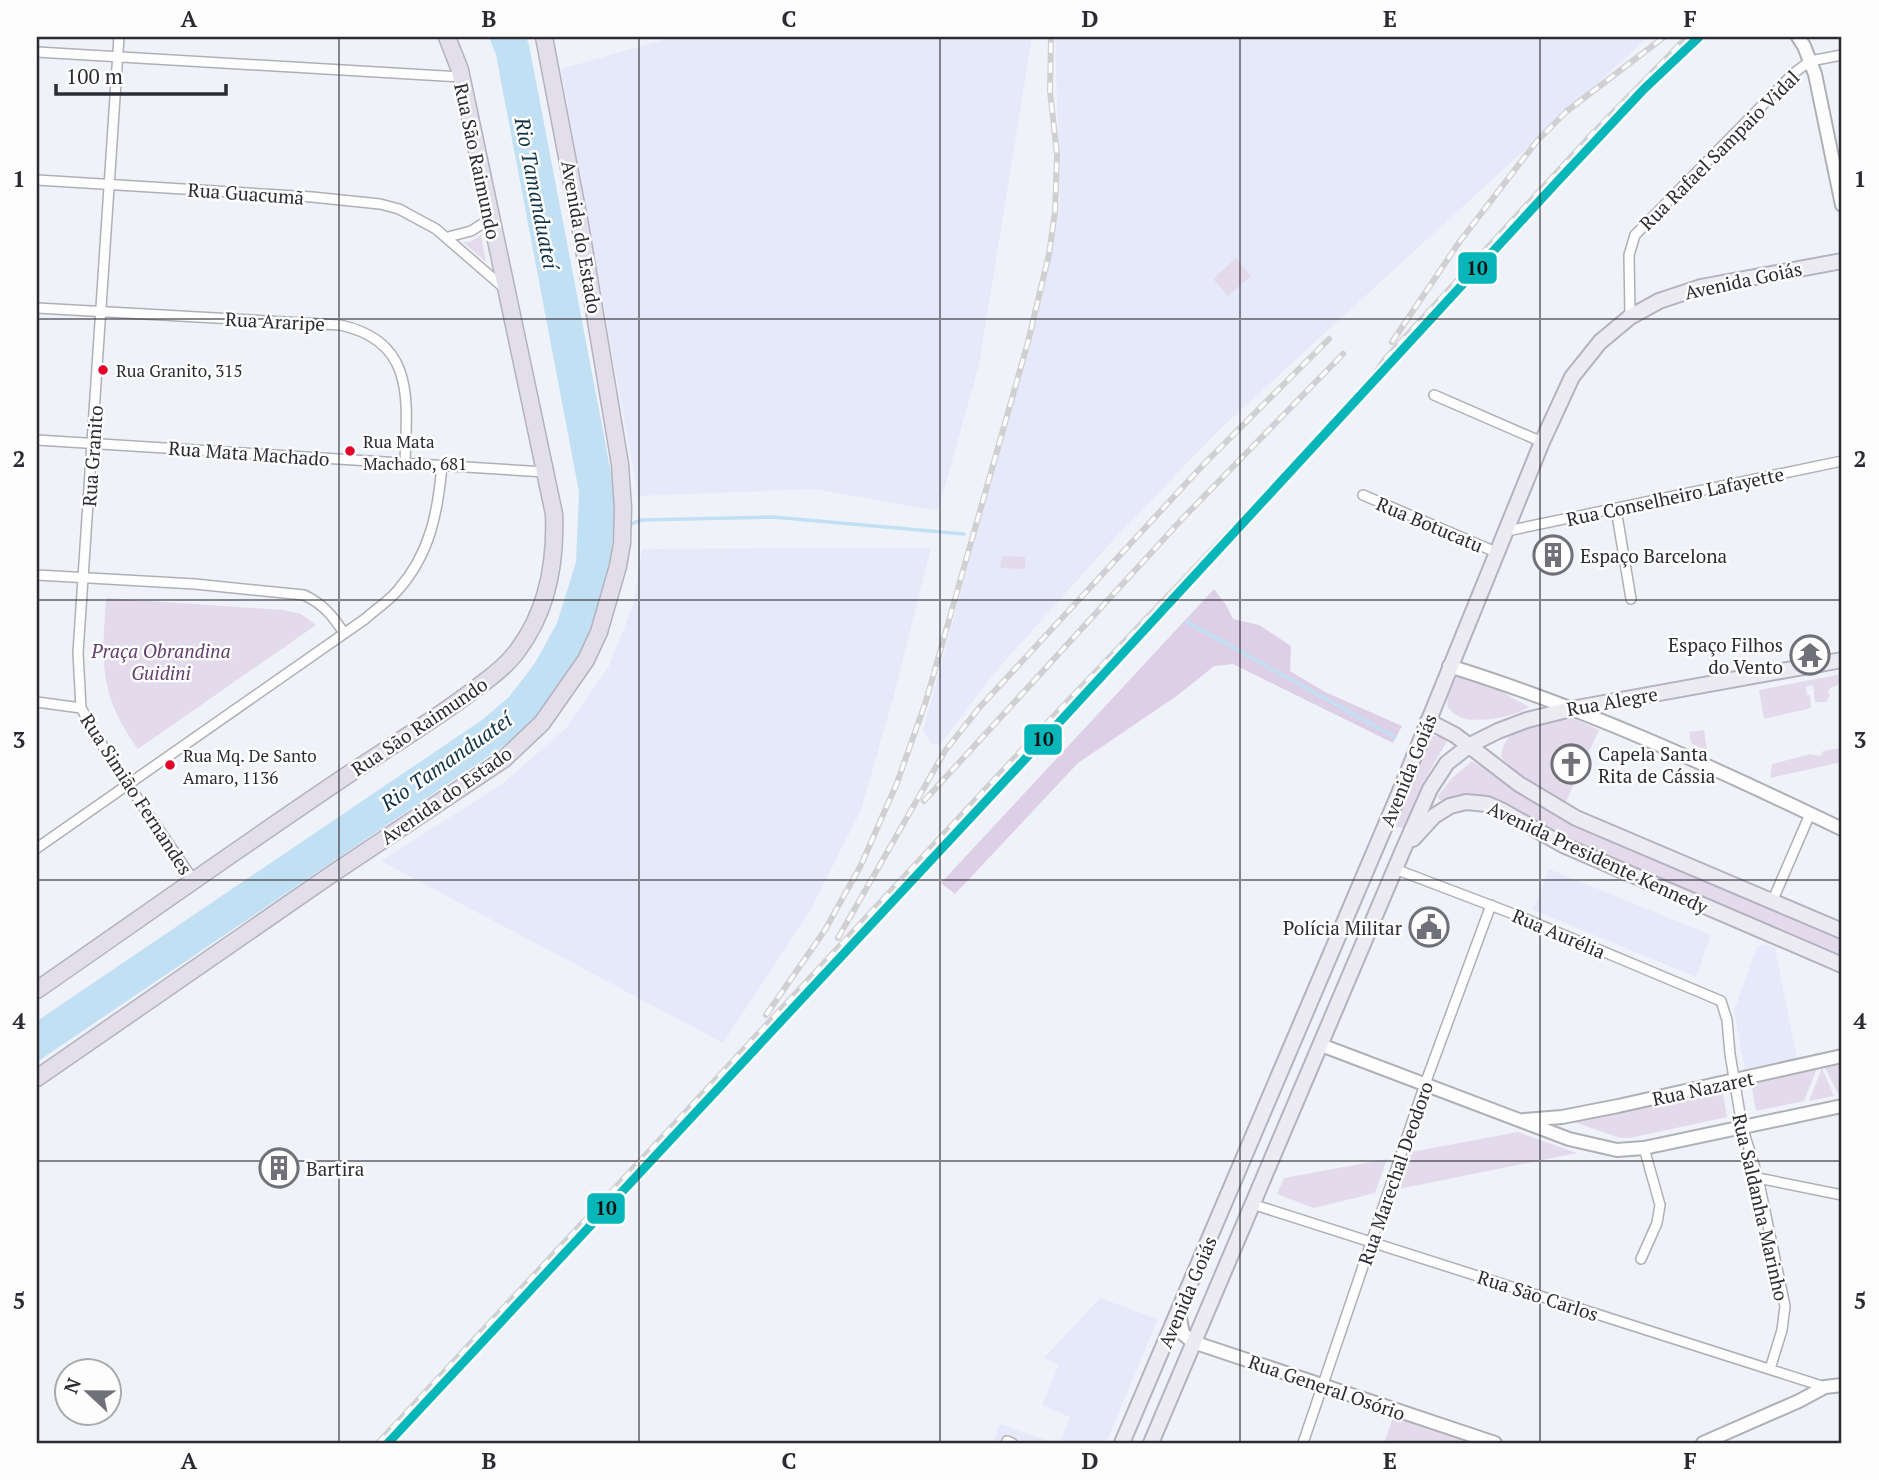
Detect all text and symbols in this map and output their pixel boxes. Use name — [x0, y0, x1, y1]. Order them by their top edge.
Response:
text: A — [181, 3, 198, 34]
text: B — [482, 3, 497, 34]
text: C — [782, 3, 797, 34]
text: D — [1082, 3, 1099, 34]
text: E — [1383, 3, 1397, 34]
text: F — [1683, 3, 1697, 34]
scale bar — [56, 52, 226, 96]
text: 100 m — [66, 62, 123, 90]
street label: Rua Rafael Sampaio Vidal — [1634, 65, 1804, 235]
street label: Rua São Raimundo — [449, 81, 507, 241]
water label: Rio Tamanduateí — [508, 114, 566, 273]
street label: Avenida do Estado — [556, 159, 608, 315]
text: 1 — [13, 163, 26, 194]
text: 1 — [1854, 163, 1867, 194]
street label: Rua Guacumã — [187, 176, 305, 210]
line badge: 10 — [1457, 251, 1498, 285]
text: 10 — [1466, 255, 1488, 280]
street label: Avenida Goiás — [1682, 255, 1804, 305]
street label: Rua Araripe — [224, 306, 326, 336]
place label: Rua Granito, 315 — [116, 359, 242, 382]
marker: Rua Granito, 315 — [96, 363, 110, 377]
street label: Rua Granito — [76, 404, 108, 508]
place label: Rua Mata Machado, 681 — [363, 430, 467, 475]
street label: Rua Mata Machado — [168, 435, 330, 471]
text: 2 — [13, 443, 26, 474]
text: 2 — [1854, 443, 1867, 474]
marker: Rua Mata Machado, 681 — [343, 444, 357, 458]
street label: Rua Conselheiro Lafayette — [1564, 461, 1786, 531]
street label: Rua Botucatu — [1373, 490, 1487, 558]
building icon: Espaço Barcelona — [1532, 534, 1574, 576]
place label: Espaço Barcelona — [1580, 543, 1727, 568]
place label: Espaço Filhos do Vento — [1668, 632, 1783, 679]
temple icon: Espaço Filhos do Vento — [1789, 634, 1831, 676]
park label: Praça Obrandina Guidini — [90, 638, 231, 685]
street label: Rua São Raimundo — [346, 671, 492, 781]
street label: Rua Alegre — [1565, 681, 1659, 721]
water label: Rio Tamanduateí — [374, 704, 519, 817]
street label: Rua Simião Fernandes — [75, 709, 199, 879]
street label: Avenida Goiás — [1374, 710, 1442, 830]
line badge: 10 — [1023, 723, 1063, 756]
text: 3 — [13, 724, 26, 755]
text: 3 — [1854, 724, 1867, 755]
text: 10 — [1032, 726, 1054, 751]
street label: Avenida do Estado — [375, 740, 517, 850]
place label: Capela Santa Rita de Cássia — [1598, 741, 1716, 788]
church icon: Capela Santa Rita de Cássia — [1550, 743, 1592, 785]
place label: Rua Mq. De Santo Amaro, 1136 — [183, 744, 317, 789]
marker: Rua Mq. De Santo Amaro, 1136 — [163, 758, 177, 772]
street label: Avenida Presidente Kennedy — [1484, 795, 1712, 919]
street label: Rua Aurélia — [1509, 902, 1610, 964]
public building icon: Polícia Militar — [1408, 906, 1450, 948]
place label: Polícia Militar — [1283, 915, 1403, 940]
text: 4 — [13, 1005, 26, 1036]
text: 4 — [1854, 1005, 1867, 1036]
street label: Rua Nazaret — [1650, 1065, 1756, 1111]
street label: Rua Marechal Deodoro — [1352, 1078, 1438, 1268]
street label: Rua Saldanha Marinho — [1727, 1111, 1795, 1303]
building icon: Bartira — [258, 1147, 300, 1189]
place label: Bartira — [306, 1156, 365, 1181]
line badge: 10 — [586, 1192, 626, 1225]
text: 10 — [595, 1195, 617, 1220]
street label: Avenida Goiás — [1152, 1232, 1222, 1352]
street label: Rua São Carlos — [1474, 1264, 1602, 1326]
text: 5 — [13, 1285, 26, 1316]
text: 5 — [1854, 1285, 1867, 1316]
street label: Rua General Osório — [1245, 1348, 1409, 1426]
north arrow — [52, 1358, 122, 1428]
text: N — [57, 1374, 86, 1397]
text: A — [181, 1445, 198, 1476]
text: B — [482, 1445, 497, 1476]
text: C — [782, 1445, 797, 1476]
text: D — [1082, 1445, 1099, 1476]
text: E — [1383, 1445, 1397, 1476]
text: F — [1683, 1445, 1697, 1476]

